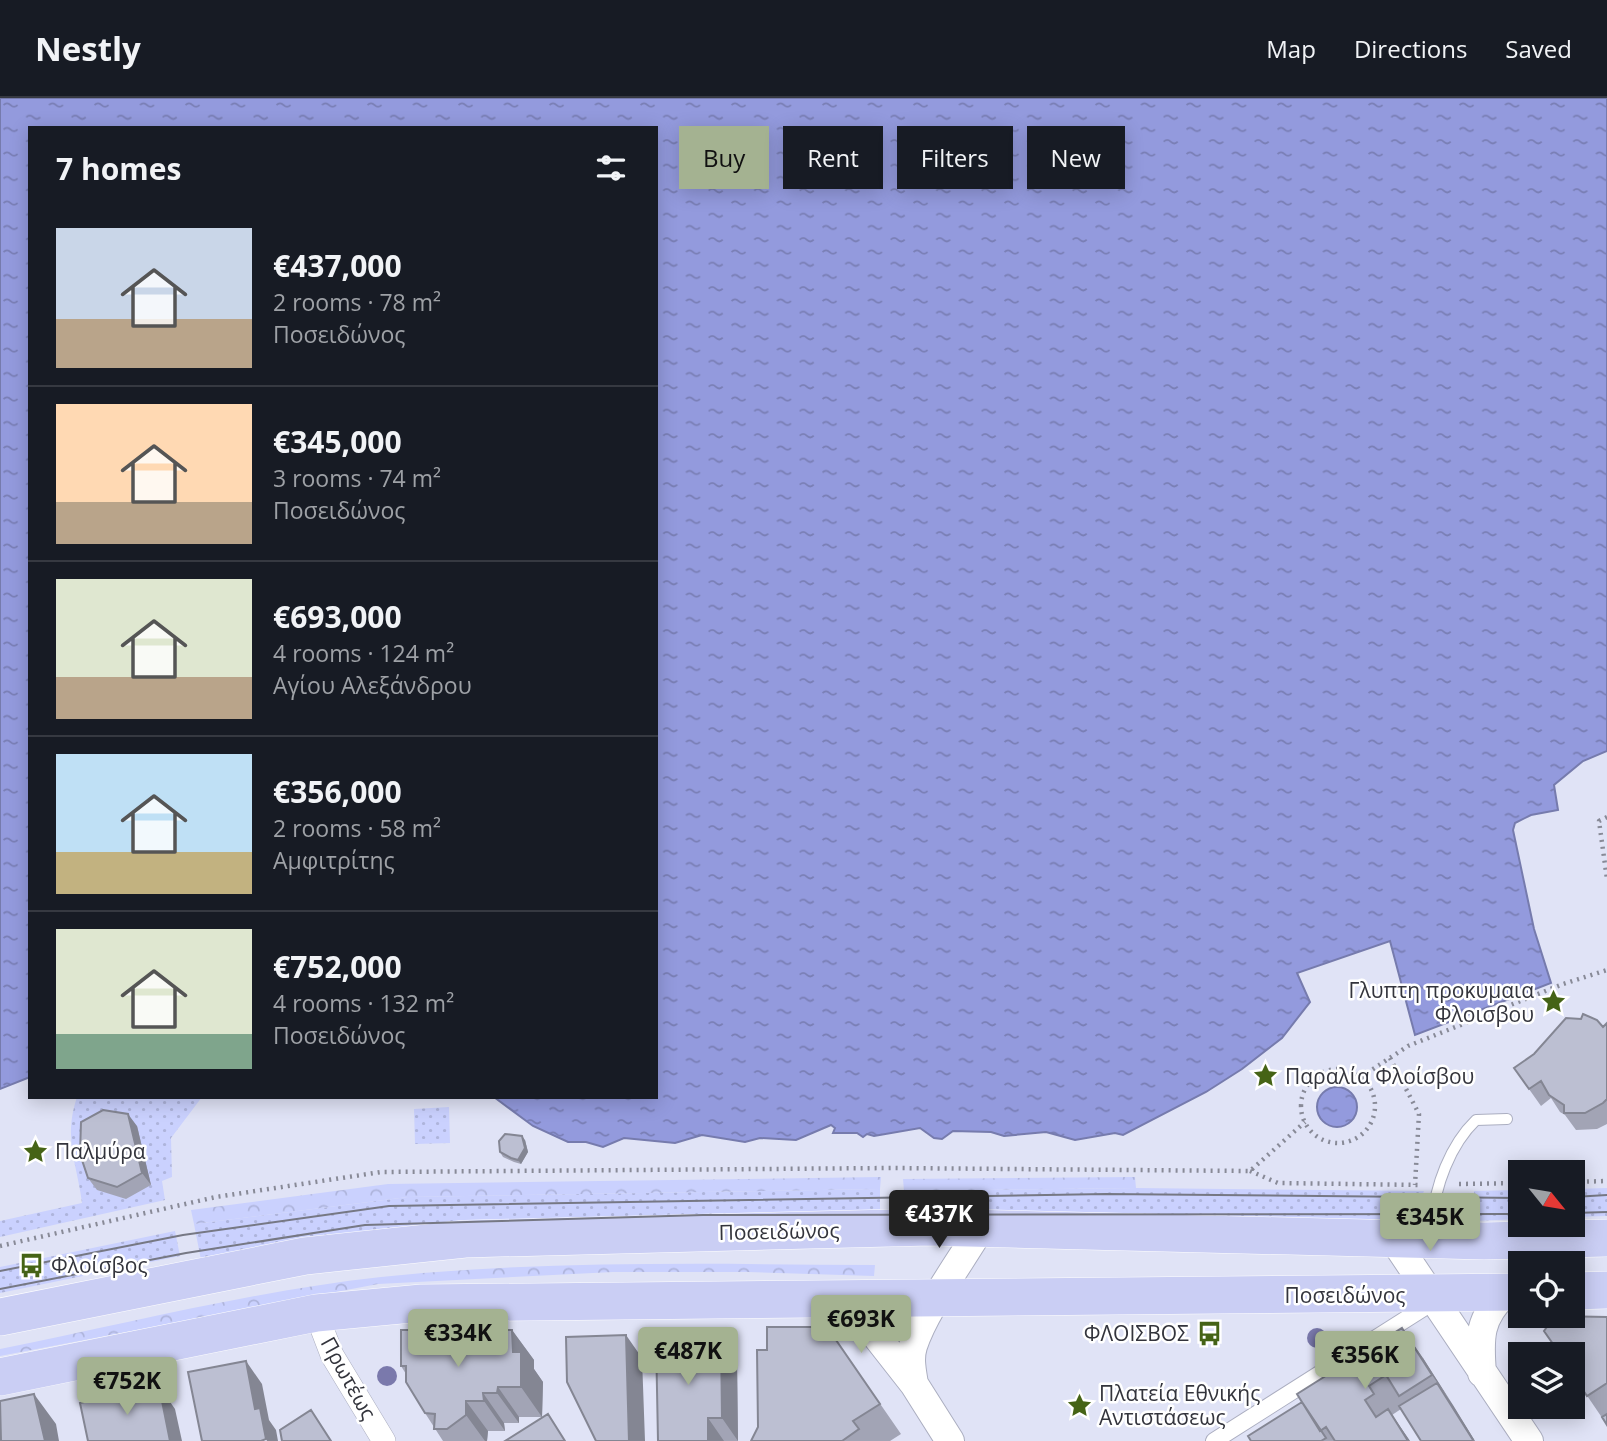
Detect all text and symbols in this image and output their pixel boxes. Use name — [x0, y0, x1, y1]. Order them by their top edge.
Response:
text: Nestly — [35, 26, 141, 71]
text: Map — [1266, 32, 1316, 65]
text: Directions — [1354, 32, 1467, 65]
text: Saved — [1505, 32, 1572, 65]
chip: Buy — [679, 126, 769, 189]
chip: Rent — [783, 126, 883, 189]
chip: Filters — [897, 126, 1013, 189]
chip: New — [1027, 126, 1125, 189]
text: 7 homes — [56, 148, 181, 189]
icon: filters — [592, 149, 630, 187]
text: €437,000 — [273, 245, 402, 286]
icon: home — [112, 256, 196, 340]
text: 2 rooms · 78 m² — [273, 286, 441, 318]
text: Ποσειδώνος — [273, 318, 405, 350]
text: €345,000 — [273, 421, 402, 462]
icon: home — [112, 432, 196, 516]
text: 3 rooms · 74 m² — [273, 462, 441, 494]
text: Ποσειδώνος — [273, 494, 405, 526]
text: €693,000 — [273, 596, 402, 637]
icon: home — [112, 607, 196, 691]
text: 4 rooms · 124 m² — [273, 637, 454, 669]
text: Αγίου Αλεξάνδρου — [273, 669, 472, 701]
text: €356,000 — [273, 771, 402, 812]
icon: home — [112, 782, 196, 866]
text: 2 rooms · 58 m² — [273, 812, 441, 844]
text: Αμφιτρίτης — [273, 844, 395, 876]
text: €752,000 — [273, 946, 402, 987]
icon: home — [112, 957, 196, 1041]
place label: Γλυπτη προκυμαια Φλοισβου — [1349, 976, 1534, 1028]
text: 4 rooms · 132 m² — [273, 987, 454, 1019]
place icon: Γλυπτη προκυμαια Φλοισβου — [1540, 988, 1568, 1016]
text: Ποσειδώνος — [273, 1019, 405, 1051]
place icon: Παραλία Φλοίσβου — [1251, 1062, 1279, 1090]
place label: Παραλία Φλοίσβου — [1285, 1062, 1474, 1090]
place icon: Παλμύρα — [21, 1137, 49, 1165]
place label: Παλμύρα — [55, 1137, 146, 1165]
north arrow — [1508, 1160, 1586, 1237]
map controls — [1508, 1160, 1585, 1419]
pin: €437K — [890, 1190, 988, 1250]
pin: €345K — [1381, 1194, 1479, 1253]
text: €437K — [905, 1197, 973, 1229]
text: €345K — [1396, 1200, 1464, 1232]
street label: Ποσειδώνος — [718, 1216, 840, 1246]
bus stop icon: Φλοίσβος — [17, 1251, 45, 1279]
place label: Φλοίσβος — [51, 1251, 148, 1279]
button: locate — [1508, 1251, 1585, 1328]
street label: Ποσειδώνος — [1285, 1281, 1405, 1309]
pin: €693K — [812, 1296, 910, 1355]
text: €693K — [827, 1302, 895, 1334]
pin: €334K — [409, 1310, 507, 1369]
text: €334K — [424, 1316, 492, 1348]
place label: ΦΛΟΙΣΒΟΣ — [1084, 1319, 1189, 1347]
bus stop icon: ΦΛΟΙΣΒΟΣ — [1195, 1319, 1223, 1347]
pin: €487K — [639, 1328, 737, 1387]
street label: Πρωτέως — [315, 1332, 383, 1424]
pin: €356K — [1316, 1332, 1414, 1391]
text: €487K — [654, 1334, 722, 1366]
text: €356K — [1331, 1338, 1399, 1370]
button: layers — [1508, 1342, 1585, 1419]
pin: €752K — [78, 1358, 176, 1417]
text: €752K — [93, 1364, 161, 1396]
place label: Πλατεία Εθνικής Αντιστάσεως — [1099, 1379, 1260, 1431]
place icon: Πλατεία Εθνικής Αντιστάσεως — [1065, 1391, 1093, 1419]

